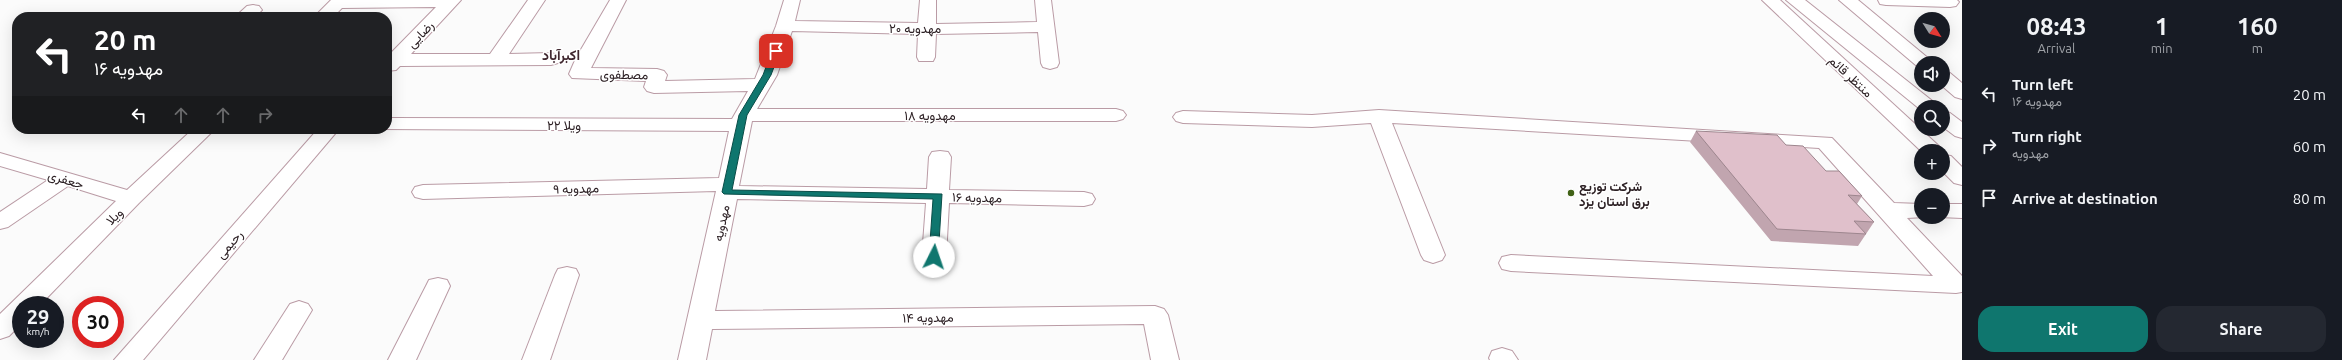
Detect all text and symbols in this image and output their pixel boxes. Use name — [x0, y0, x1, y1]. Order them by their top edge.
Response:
north arrow — [1914, 12, 1950, 48]
map controls — [1914, 12, 1950, 224]
text: 08:43 — [2026, 13, 2086, 40]
text: 1 — [2155, 13, 2168, 40]
text: 160 — [2237, 13, 2278, 40]
street label: رضایی — [404, 18, 438, 52]
street label: مهدویه ۲۰ — [889, 21, 941, 37]
text: 20 m — [94, 24, 156, 55]
icon: left — [28, 28, 80, 80]
pin — [759, 34, 793, 68]
icon: arrive — [765, 40, 787, 62]
text: Arrival — [2037, 41, 2075, 55]
text: min — [2151, 41, 2173, 55]
text: m — [2252, 41, 2263, 55]
district label: اکبرآباد — [542, 47, 580, 64]
street label: منتظر قائم — [1825, 52, 1876, 101]
button: sound — [1914, 56, 1950, 92]
text: مهدویه ۱۶ — [94, 58, 163, 78]
street label: مصطفوی — [600, 67, 648, 83]
text: Turn left — [2012, 76, 2073, 93]
icon: left — [1978, 83, 2000, 105]
text: 20 m — [2293, 86, 2326, 103]
text: مهدویه ۱۶ — [2012, 94, 2062, 108]
button: search — [1914, 100, 1950, 136]
icon: left — [128, 104, 150, 126]
icon: ahead — [170, 104, 192, 126]
icon: ahead — [212, 104, 234, 126]
icon: right — [254, 104, 276, 126]
street label: مهدویه ۱۸ — [904, 108, 956, 124]
street label: ویلا ۲۲ — [547, 118, 581, 134]
text: Turn right — [2012, 128, 2082, 145]
icon: right — [1978, 135, 2000, 157]
text: 60 m — [2293, 138, 2326, 155]
button: + — [1914, 144, 1950, 180]
text: مهدویه — [2012, 146, 2049, 160]
street label: جعفری — [46, 167, 86, 193]
place label: شرکت توزیع برق استان یزد — [1579, 179, 1650, 210]
street label: مهدویه ۹ — [553, 180, 599, 198]
icon: arrive — [1978, 187, 2000, 209]
marker: شرکت توزیع برق استان یزد — [1566, 188, 1576, 198]
button: − — [1914, 188, 1950, 224]
street label: مهدویه ۱۶ — [952, 190, 1002, 206]
text: Arrive at destination — [2012, 190, 2158, 207]
text: 80 m — [2293, 190, 2326, 207]
street label: مهدویه — [710, 203, 734, 243]
street label: ویلا — [103, 205, 127, 229]
street label: رحیمی — [213, 227, 247, 262]
position arrow — [913, 236, 955, 278]
speed limit sign: 30 — [72, 296, 124, 348]
text: 29 — [27, 305, 49, 328]
button: Exit — [1978, 306, 2148, 352]
button: Share — [2156, 306, 2326, 352]
street label: مهدویه ۱۴ — [902, 310, 954, 326]
text: km/h — [26, 326, 50, 337]

